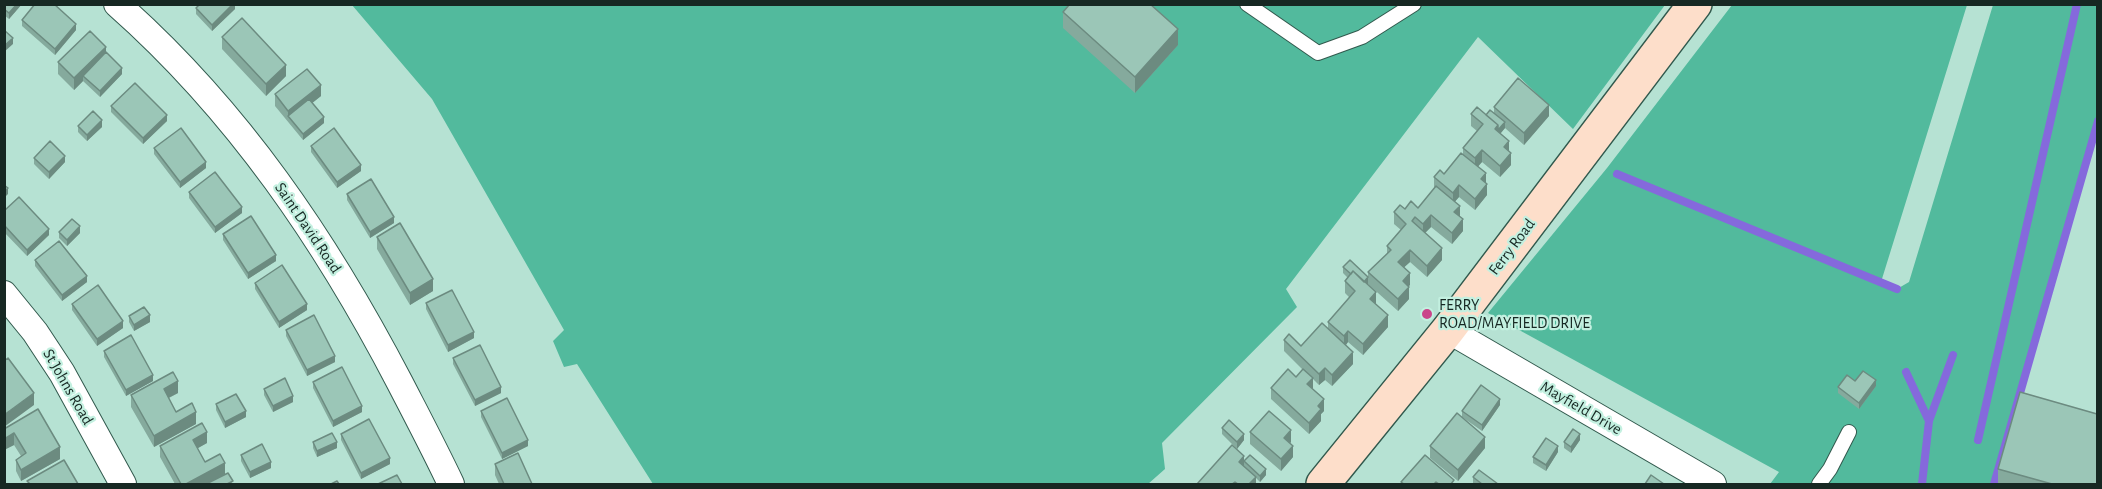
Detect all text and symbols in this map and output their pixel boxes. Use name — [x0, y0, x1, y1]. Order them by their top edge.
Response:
street label: Saint David Road — [271, 179, 345, 277]
street label: Ferry Road — [1485, 215, 1539, 279]
place label: FERRY ROAD/MAYFIELD DRIVE — [1439, 295, 1590, 333]
marker: FERRY ROAD/MAYFIELD DRIVE — [1420, 307, 1434, 321]
street label: St Johns Road — [39, 346, 97, 428]
street label: Mayfield Drive — [1537, 377, 1625, 439]

